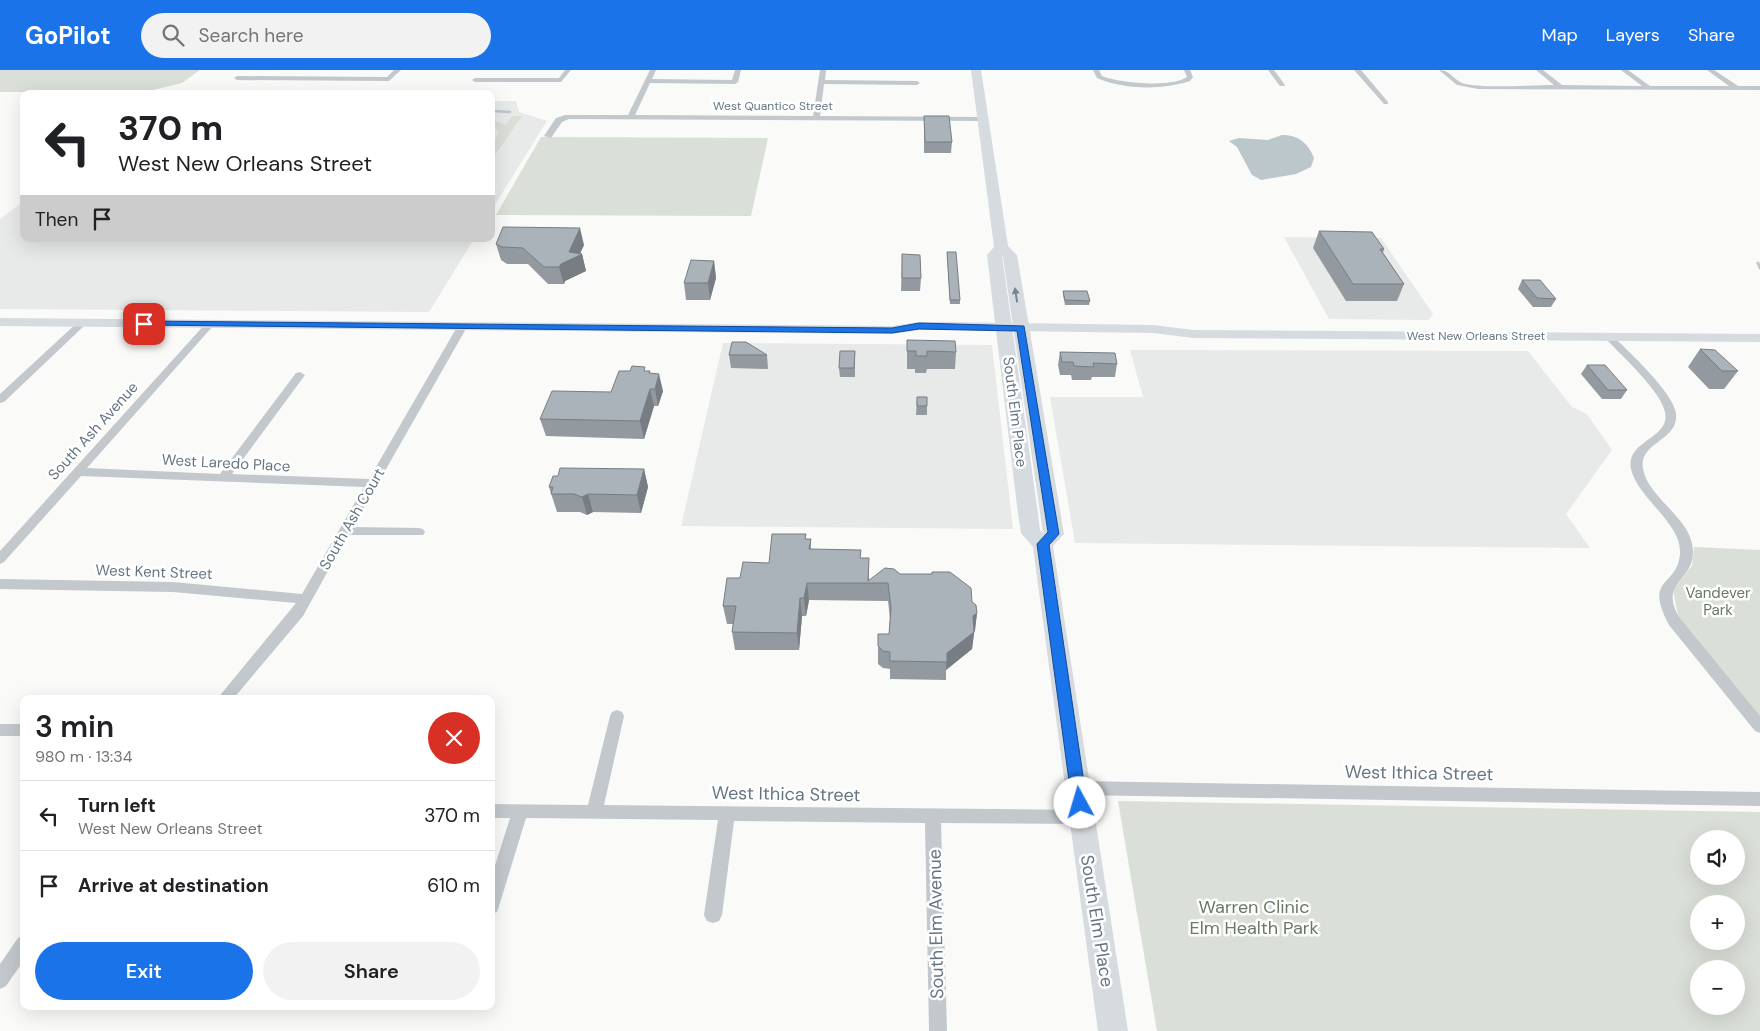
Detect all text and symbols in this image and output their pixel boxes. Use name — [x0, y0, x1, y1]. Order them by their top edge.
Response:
search box — [141, 13, 491, 58]
text: GoPilot — [25, 20, 111, 51]
icon: search — [159, 21, 187, 49]
text: Search here — [199, 23, 303, 48]
text: Map — [1542, 23, 1578, 47]
text: Layers — [1606, 23, 1660, 47]
text: Share — [1688, 23, 1735, 47]
street label: West Quantico Street — [713, 98, 833, 114]
text: 370 m — [118, 105, 223, 151]
icon: left — [35, 110, 100, 175]
text: West New Orleans Street — [118, 149, 372, 178]
icon: arrive — [88, 205, 116, 233]
text: Then — [35, 207, 78, 232]
one-way arrow — [1012, 287, 1020, 303]
pin — [123, 303, 165, 345]
icon: arrive — [130, 310, 158, 338]
street label: West New Orleans Street — [1407, 328, 1546, 344]
street label: South Elm Place — [998, 356, 1032, 468]
street label: South Ash Avenue — [43, 378, 143, 484]
street label: West Laredo Place — [161, 450, 291, 476]
street label: South Ash Court — [315, 464, 389, 574]
street label: West Kent Street — [95, 560, 213, 584]
park label: Vandever Park — [1685, 583, 1751, 620]
text: 3 min — [35, 707, 114, 746]
button: close — [428, 712, 480, 764]
text: 980 m · 13:34 — [35, 746, 133, 767]
street label: West Ithica Street — [1344, 760, 1494, 786]
position arrow — [1053, 776, 1105, 828]
street label: West Ithica Street — [711, 781, 861, 807]
text: Turn left — [78, 793, 156, 818]
icon: left — [35, 802, 63, 830]
text: 370 m — [424, 803, 480, 828]
text: West New Orleans Street — [78, 818, 263, 839]
map controls — [1690, 830, 1745, 1015]
button: sound — [1690, 830, 1745, 885]
street label: South Elm Avenue — [923, 849, 949, 999]
street label: South Elm Place — [1075, 853, 1119, 989]
icon: arrive — [35, 872, 63, 900]
text: Arrive at destination — [78, 873, 269, 898]
text: 610 m — [427, 873, 480, 898]
park label: Warren Clinic Elm Health Park — [1189, 895, 1319, 940]
button: + — [1690, 895, 1745, 950]
button: Exit — [35, 942, 253, 1000]
button: Share — [263, 942, 480, 1000]
button: − — [1690, 960, 1745, 1015]

